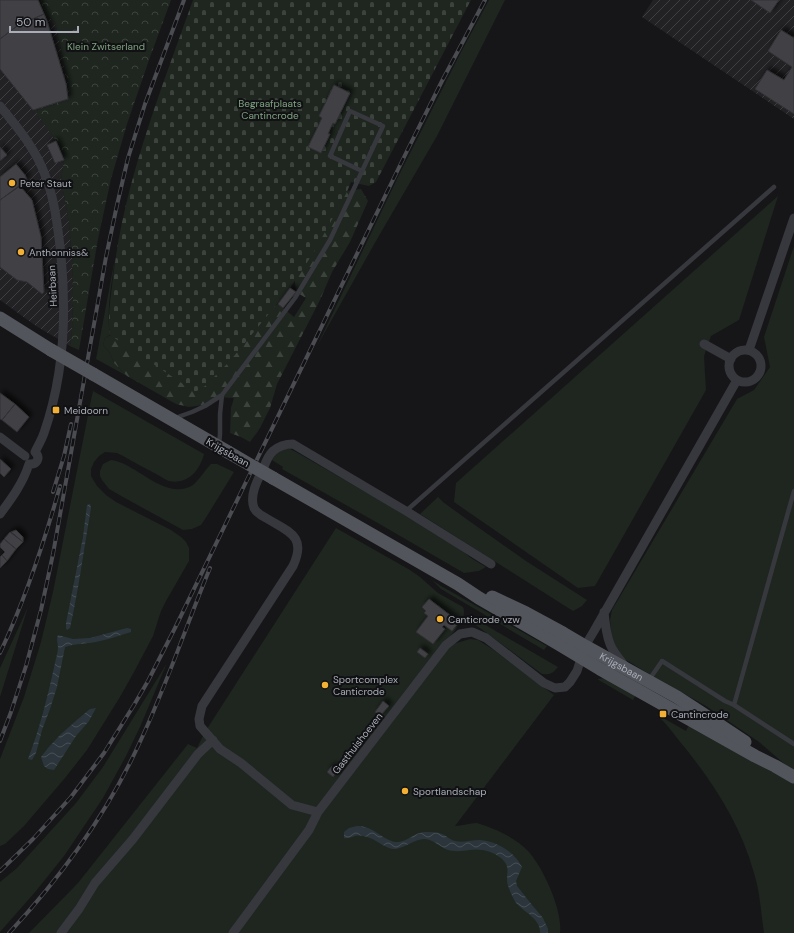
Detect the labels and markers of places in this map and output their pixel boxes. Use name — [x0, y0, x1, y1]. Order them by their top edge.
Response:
place label: Peter Staut — [20, 177, 72, 190]
marker: Peter Staut — [7, 178, 17, 188]
place label: Anthonniss& — [29, 246, 89, 259]
marker: Anthonniss& — [16, 247, 26, 257]
place label: Meidoorn — [64, 404, 108, 417]
marker: Meidoorn — [51, 405, 61, 415]
place label: Canticrode vzw — [448, 613, 520, 626]
marker: Canticrode vzw — [435, 614, 445, 624]
place label: Sportcomplex Canticrode — [333, 673, 398, 698]
marker: Sportcomplex Canticrode — [320, 680, 330, 690]
place label: Cantincrode — [671, 708, 729, 721]
marker: Cantincrode — [658, 709, 668, 719]
place label: Sportlandschap — [413, 785, 486, 798]
marker: Sportlandschap — [400, 786, 410, 796]

